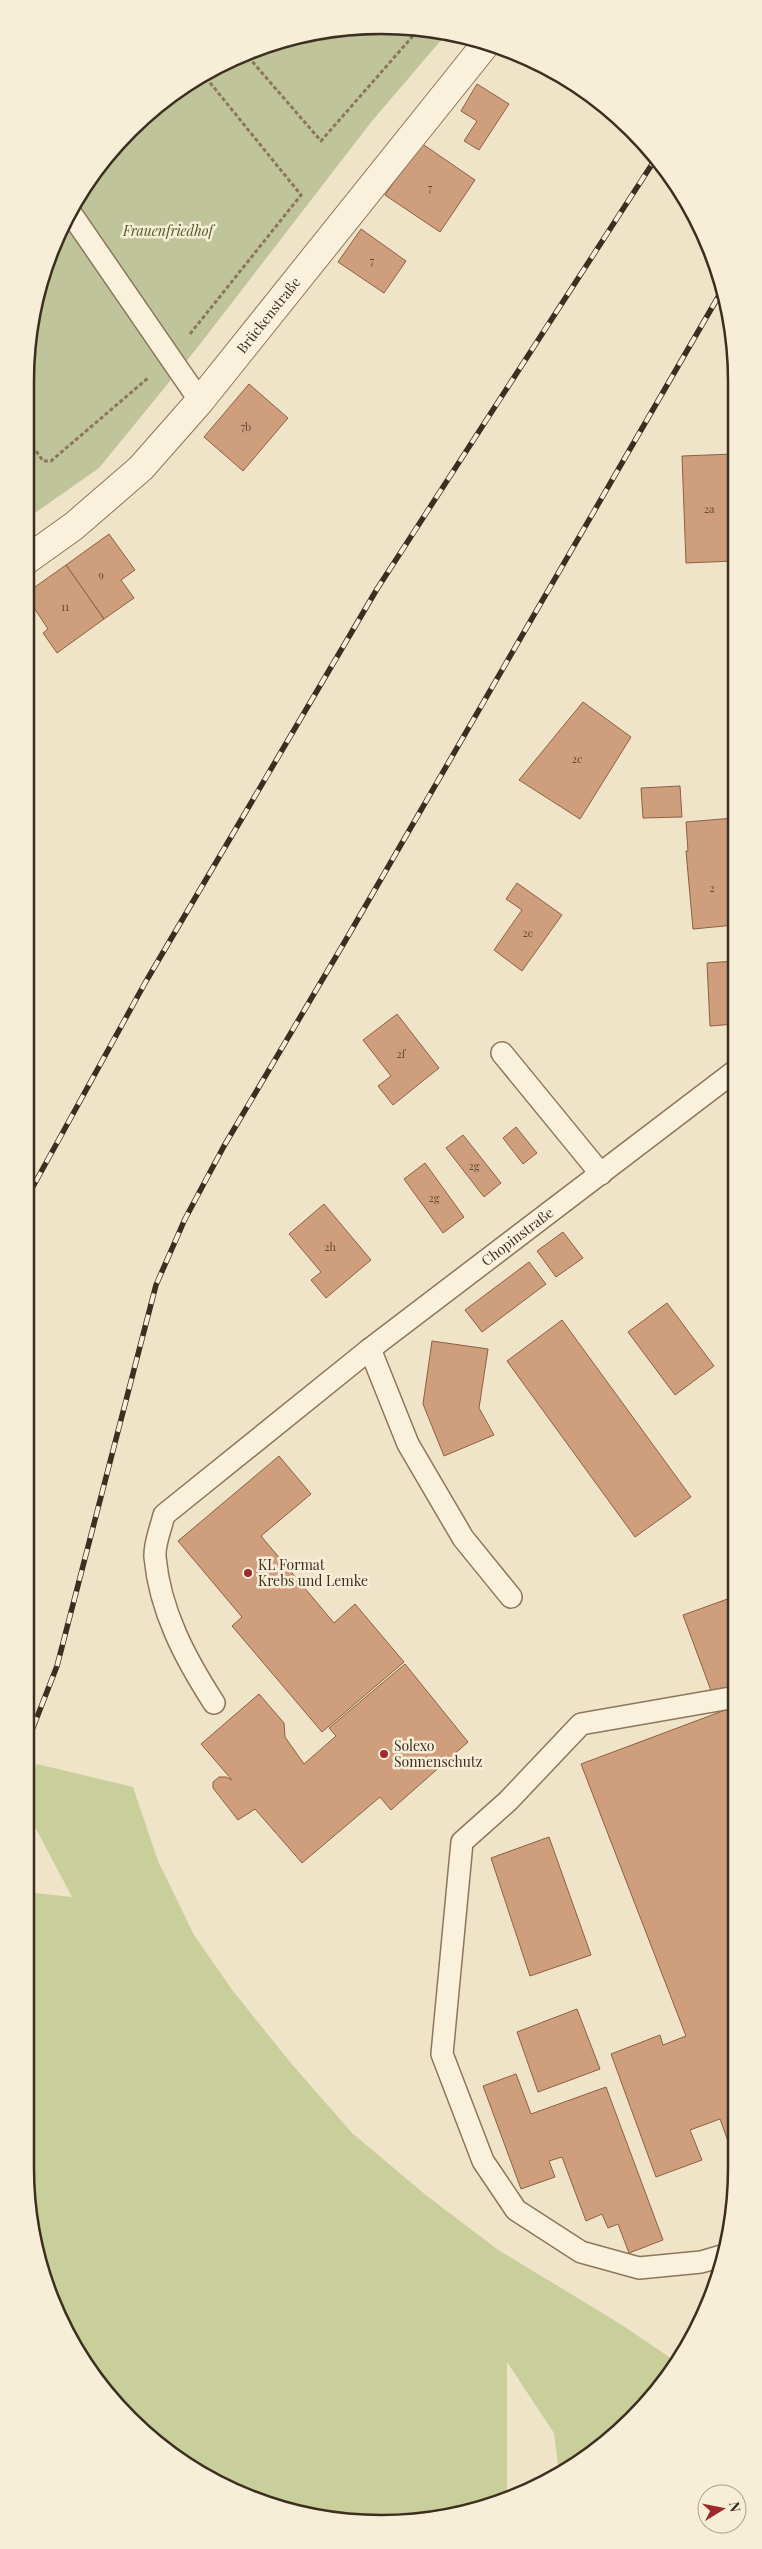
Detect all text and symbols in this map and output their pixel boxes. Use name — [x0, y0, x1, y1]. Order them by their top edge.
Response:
house number: 7 — [428, 180, 433, 195]
park label: Frauenfriedhof — [122, 221, 216, 240]
house number: 7 — [370, 253, 375, 268]
street label: Brückenstraße — [232, 273, 305, 357]
house number: 7b — [241, 419, 251, 434]
house number: 2a — [704, 501, 715, 516]
house number: 9 — [98, 567, 104, 582]
house number: 11 — [61, 599, 69, 614]
house number: 2c — [572, 751, 582, 766]
house number: 2 — [709, 880, 715, 895]
house number: 2e — [523, 925, 534, 940]
house number: 2f — [397, 1046, 407, 1061]
house number: 2g — [468, 1158, 480, 1173]
house number: 2g — [428, 1190, 440, 1205]
street label: Chopinstraße — [477, 1203, 557, 1270]
house number: 2h — [324, 1239, 336, 1254]
place label: KL Format Krebs und Lemke — [258, 1555, 368, 1590]
marker: KL Format Krebs und Lemke — [242, 1567, 254, 1579]
place label: Solexo Sonnenschutz — [394, 1736, 483, 1771]
marker: Solexo Sonnenschutz — [378, 1748, 390, 1760]
north arrow — [697, 2484, 747, 2534]
text: N — [725, 2500, 746, 2513]

